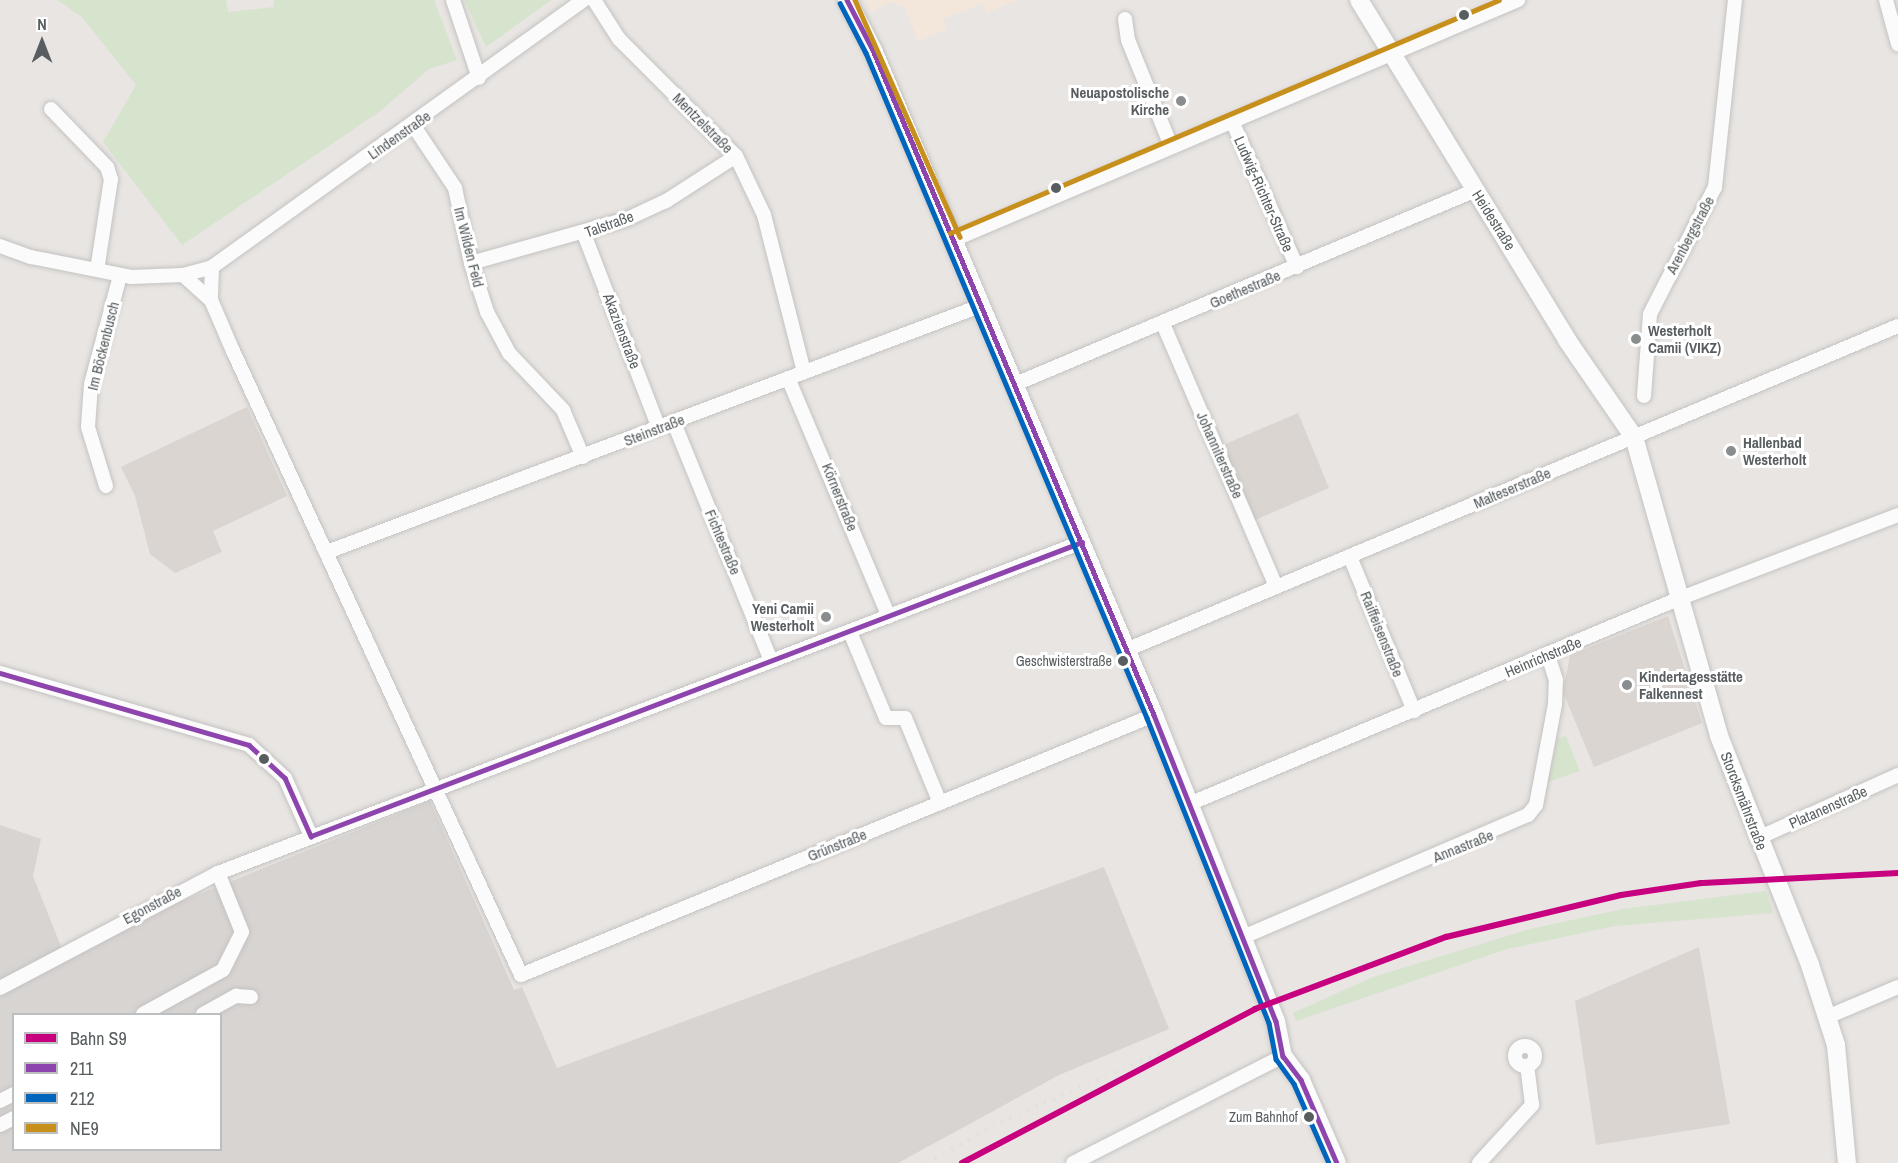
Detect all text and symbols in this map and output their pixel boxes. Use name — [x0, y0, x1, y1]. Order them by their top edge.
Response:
unlabelled marker — [1458, 9, 1470, 21]
north arrow — [12, 12, 72, 72]
text: N — [37, 13, 47, 35]
place label: Neuapostolische Kirche — [1071, 83, 1169, 118]
street label: Mentzelstraße — [669, 89, 737, 157]
marker: Neuapostolische Kirche — [1174, 94, 1188, 108]
street label: Lindenstraße — [364, 107, 434, 163]
street label: Ludwig-Richter-Straße — [1230, 134, 1298, 254]
unlabelled marker — [1050, 182, 1062, 194]
street label: Heidestraße — [1468, 187, 1520, 253]
street label: Arenbergstraße — [1662, 193, 1718, 277]
street label: Im Wilden Feld — [450, 205, 488, 289]
street label: Talstraße — [582, 207, 636, 241]
street label: Goethestraße — [1207, 266, 1283, 312]
street label: Akazienstraße — [599, 291, 645, 371]
street label: Im Böckenbusch — [83, 300, 123, 392]
place label: Westerholt Camii (VIKZ) — [1648, 321, 1721, 356]
marker: Westerholt Camii (VIKZ) — [1629, 332, 1643, 346]
street label: Johanniterstraße — [1193, 409, 1247, 501]
street label: Steinstraße — [621, 410, 687, 450]
place label: Hallenbad Westerholt — [1743, 433, 1806, 468]
marker: Hallenbad Westerholt — [1724, 444, 1738, 458]
street label: Körnerstraße — [818, 460, 862, 534]
street label: Malteserstraße — [1471, 464, 1553, 512]
street label: Fichtestraße — [701, 507, 745, 577]
street label: Raiffeisenstraße — [1357, 589, 1407, 679]
place label: Yeni Camii Westerholt — [751, 599, 814, 634]
marker: Yeni Camii Westerholt — [819, 610, 833, 624]
street label: Heinrichstraße — [1502, 633, 1584, 681]
place label: Geschwisterstraße — [1016, 653, 1112, 669]
marker: Geschwisterstraße — [1117, 655, 1129, 667]
place label: Kindertagesstätte Falkennest — [1639, 667, 1743, 702]
marker: Kindertagesstätte Falkennest — [1620, 678, 1634, 692]
street label: Storcksmährstraße — [1717, 749, 1771, 853]
unlabelled marker — [258, 753, 270, 765]
street label: Platanenstraße — [1786, 782, 1870, 832]
street label: Grünstraße — [805, 825, 869, 865]
street label: Annastraße — [1430, 826, 1496, 866]
street label: Egonstraße — [120, 882, 184, 928]
legend — [12, 1013, 222, 1151]
text: Bahn S9 — [70, 1026, 127, 1051]
text: 211 — [70, 1056, 94, 1081]
text: 212 — [70, 1086, 95, 1111]
place label: Zum Bahnhof — [1229, 1109, 1298, 1125]
marker: Zum Bahnhof — [1303, 1111, 1315, 1123]
text: NE9 — [70, 1116, 99, 1141]

